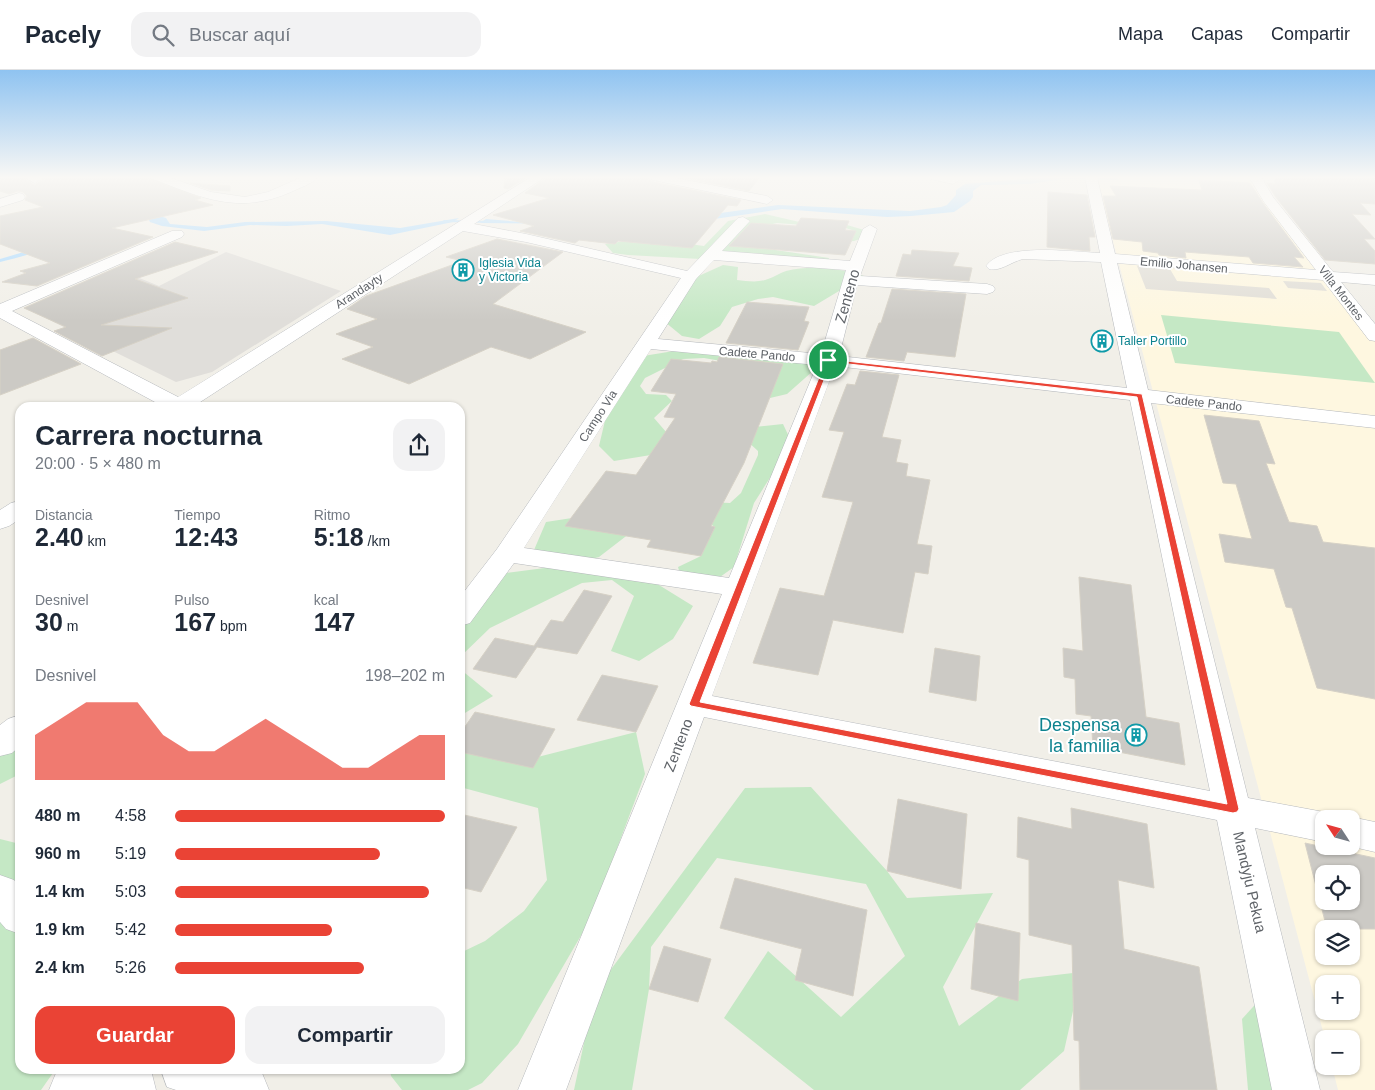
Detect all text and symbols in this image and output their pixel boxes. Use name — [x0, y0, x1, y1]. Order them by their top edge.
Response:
search box — [131, 12, 481, 57]
text: Pacely — [25, 21, 101, 48]
icon: search — [149, 21, 177, 49]
text: Buscar aquí — [189, 24, 290, 45]
text: Mapa — [1118, 24, 1163, 44]
text: Capas — [1191, 24, 1243, 44]
text: Compartir — [1271, 24, 1350, 44]
street label: Emilio Johansen — [1140, 254, 1228, 276]
place label: Iglesia Vida y Victoria — [479, 256, 541, 284]
building icon: Iglesia Vida y Victoria — [451, 258, 475, 282]
street label: Villa Montes — [1315, 263, 1367, 323]
street label: Zenteno — [831, 267, 863, 325]
street label: Arandayty — [333, 270, 385, 312]
building icon: Taller Portillo — [1090, 329, 1114, 353]
place label: Taller Portillo — [1118, 334, 1187, 348]
pin — [807, 339, 849, 381]
street label: Cadete Pando — [718, 344, 796, 364]
icon: arrive — [814, 346, 842, 374]
street label: Campo Via — [576, 387, 620, 445]
street label: Cadete Pando — [1165, 392, 1243, 414]
button: share — [393, 419, 445, 471]
text: Carrera nocturna — [35, 420, 262, 451]
text: 20:00 · 5 × 480 m — [35, 455, 161, 472]
text: Distancia — [35, 507, 93, 523]
text: Tiempo — [174, 507, 221, 523]
text: Ritmo — [314, 507, 350, 523]
text: 2.40 — [35, 523, 84, 551]
text: 12:43 — [174, 523, 238, 551]
text: 5:18 — [314, 523, 364, 551]
text: km — [84, 533, 106, 549]
text: /km — [364, 533, 390, 549]
text: Desnivel — [35, 592, 89, 608]
text: Pulso — [174, 592, 209, 608]
text: kcal — [314, 592, 339, 608]
text: 30 — [35, 608, 63, 636]
text: 167 — [174, 608, 216, 636]
text: 147 — [314, 608, 355, 636]
text: m — [63, 618, 78, 634]
text: bpm — [216, 618, 247, 634]
text: Desnivel — [35, 667, 96, 684]
text: 198–202 m — [365, 667, 445, 684]
place label: Despensa la familia — [1039, 715, 1121, 756]
street label: Zenteno — [660, 716, 696, 774]
building icon: Despensa la familia — [1124, 723, 1148, 747]
text: 480 m — [35, 807, 80, 824]
text: 4:58 — [115, 807, 146, 824]
north arrow — [1315, 810, 1360, 855]
map controls — [1315, 810, 1360, 1075]
street label: Mandyju Pekua — [1230, 830, 1270, 935]
text: 960 m — [35, 845, 80, 862]
text: 5:19 — [115, 845, 146, 862]
button: locate — [1315, 865, 1360, 910]
text: 1.4 km — [35, 883, 85, 900]
text: 5:03 — [115, 883, 146, 900]
button: layers — [1315, 920, 1360, 965]
text: 1.9 km — [35, 921, 85, 938]
text: 5:42 — [115, 921, 146, 938]
text: 2.4 km — [35, 959, 85, 976]
text: 5:26 — [115, 959, 146, 976]
button: + — [1315, 975, 1360, 1020]
button: Guardar — [35, 1006, 235, 1064]
button: Compartir — [245, 1006, 445, 1064]
button: − — [1315, 1030, 1360, 1075]

